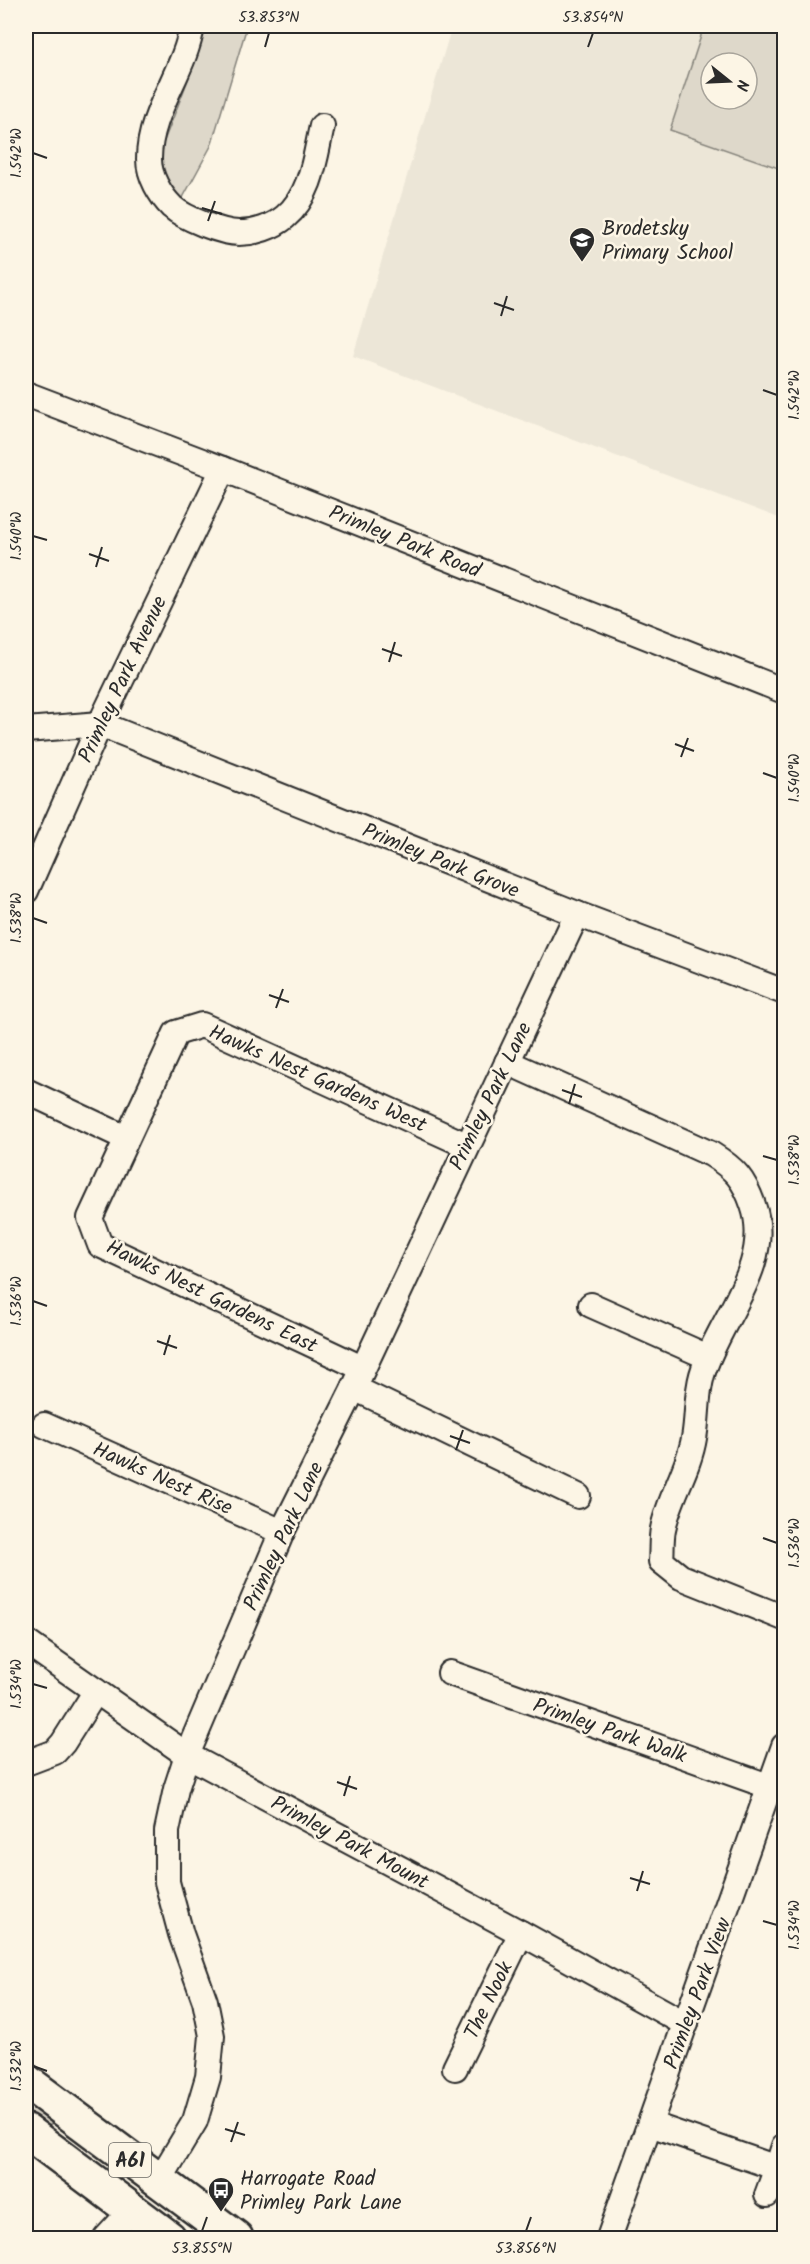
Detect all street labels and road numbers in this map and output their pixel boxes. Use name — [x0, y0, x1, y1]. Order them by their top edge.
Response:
street label: Primley Park Road — [323, 497, 486, 588]
street label: Primley Park Avenue — [70, 590, 177, 769]
street label: Primley Park Grove — [357, 815, 525, 908]
street label: Hawks Nest Gardens West — [203, 1016, 432, 1143]
street label: Primley Park Lane — [441, 1016, 542, 1176]
street label: Hawks Nest Gardens East — [100, 1232, 324, 1363]
street label: Hawks Nest Rise — [87, 1434, 238, 1525]
street label: Primley Park Lane — [235, 1456, 334, 1617]
street label: Primley Park Walk — [528, 1690, 691, 1773]
street label: Primley Park Mount — [264, 1788, 435, 1899]
street label: Primley Park View — [656, 1912, 741, 2074]
street label: The Nook — [456, 1956, 523, 2045]
road number: A61 — [109, 2143, 151, 2177]

